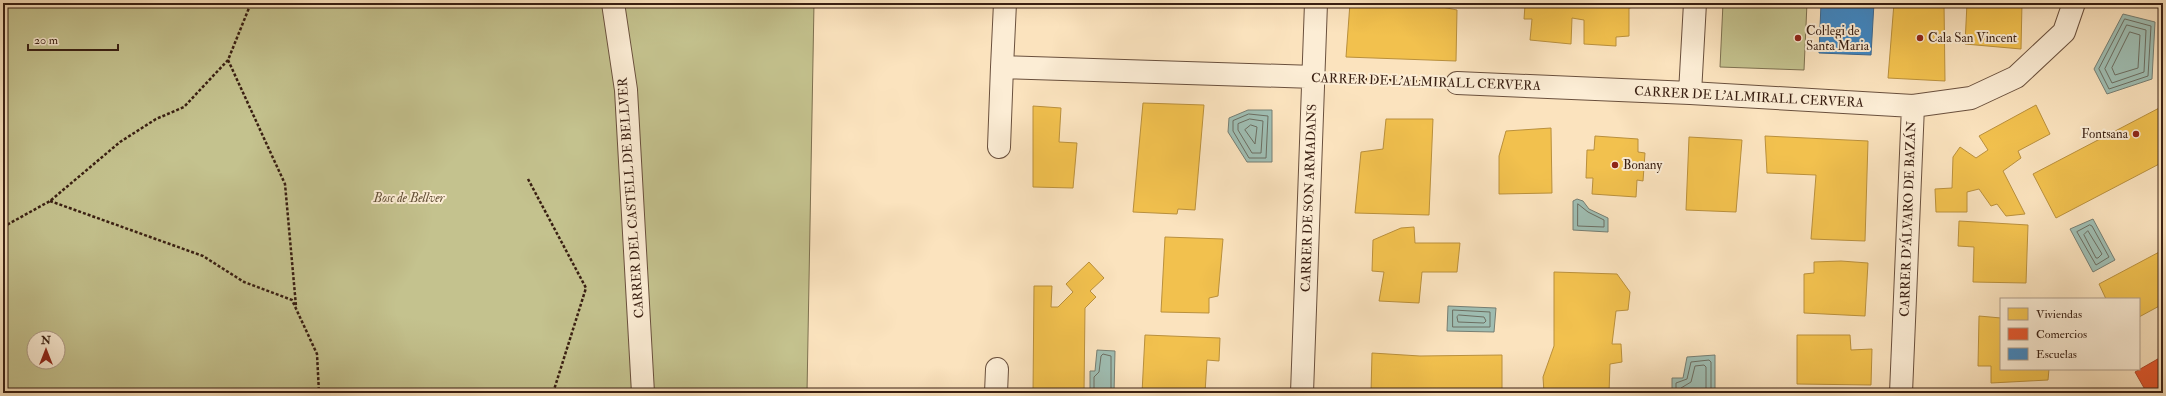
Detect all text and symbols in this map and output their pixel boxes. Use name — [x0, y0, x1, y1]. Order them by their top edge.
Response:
place label: Col·legi de Santa Maria — [1806, 23, 1870, 54]
scale bar — [28, 26, 118, 52]
place label: Cala San Vincent — [1928, 30, 2017, 46]
text: 20 m — [34, 33, 59, 48]
marker: Col·legi de Santa Maria — [1793, 33, 1803, 43]
marker: Cala San Vincent — [1915, 33, 1925, 43]
street label: CARRER DE L'ALMIRALL CERVERA — [1311, 70, 1542, 94]
street label: CARRER DEL CASTELL DE BELLVER — [615, 76, 647, 319]
street label: CARRER DE L'ALMIRALL CERVERA — [1634, 83, 1865, 111]
street label: CARRER DE SON ARMADANS — [1298, 104, 1320, 292]
street label: CARRER D'ÁLVARO DE BAZÁN — [1896, 120, 1919, 317]
place label: Fontsana — [2081, 126, 2129, 142]
marker: Fontsana — [2131, 129, 2141, 139]
place label: Bonany — [1623, 157, 1662, 174]
marker: Bonany — [1610, 160, 1620, 170]
park label: Bosc de Bellver — [373, 190, 446, 206]
legend — [2000, 298, 2140, 370]
text: Viviendas — [2036, 307, 2082, 322]
text: Comercios — [2036, 327, 2087, 342]
north arrow — [26, 330, 66, 370]
text: N — [40, 334, 52, 347]
text: Escuelas — [2036, 347, 2077, 362]

